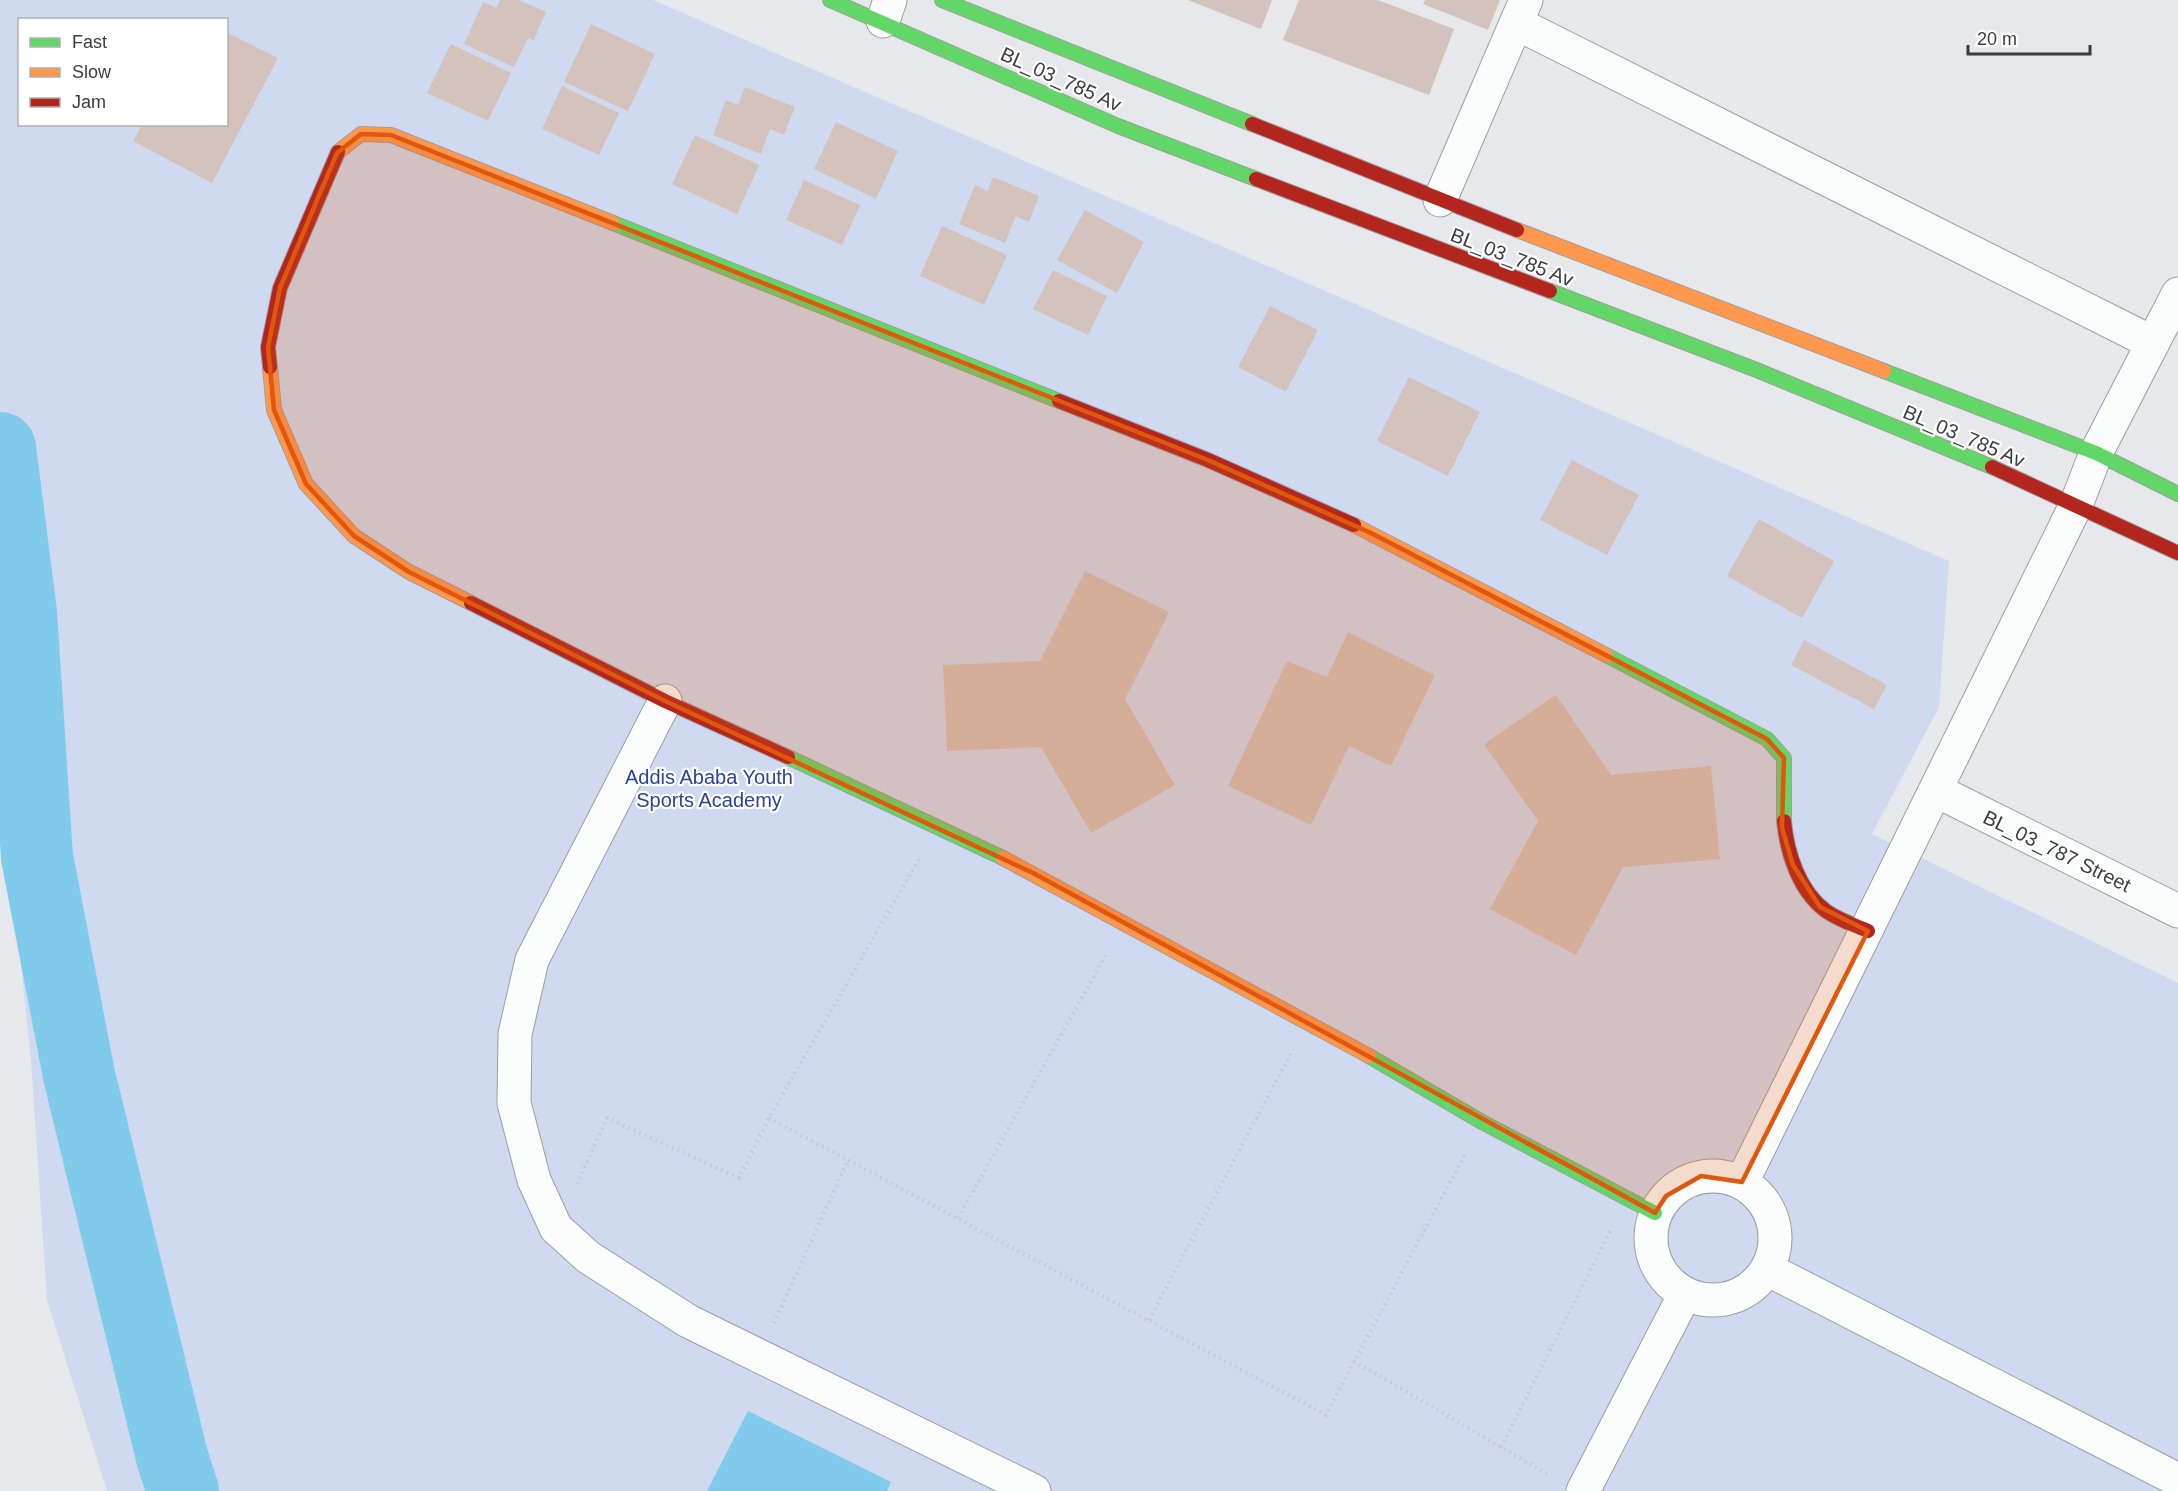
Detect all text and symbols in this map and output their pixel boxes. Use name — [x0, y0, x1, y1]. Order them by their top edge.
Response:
legend — [18, 18, 228, 126]
scale bar — [1968, 18, 2090, 56]
text: 20 m — [1977, 29, 2017, 49]
text: Fast — [72, 32, 107, 52]
street label: BL_03_785 Av — [997, 43, 1125, 116]
text: Slow — [72, 62, 112, 82]
text: Jam — [72, 92, 106, 112]
street label: BL_03_785 Av — [1447, 223, 1577, 291]
street label: BL_03_785 Av — [1900, 401, 2028, 472]
park label: Addis Ababa Youth Sports Academy — [625, 766, 793, 811]
street label: BL_03_787 Street — [1979, 806, 2135, 897]

